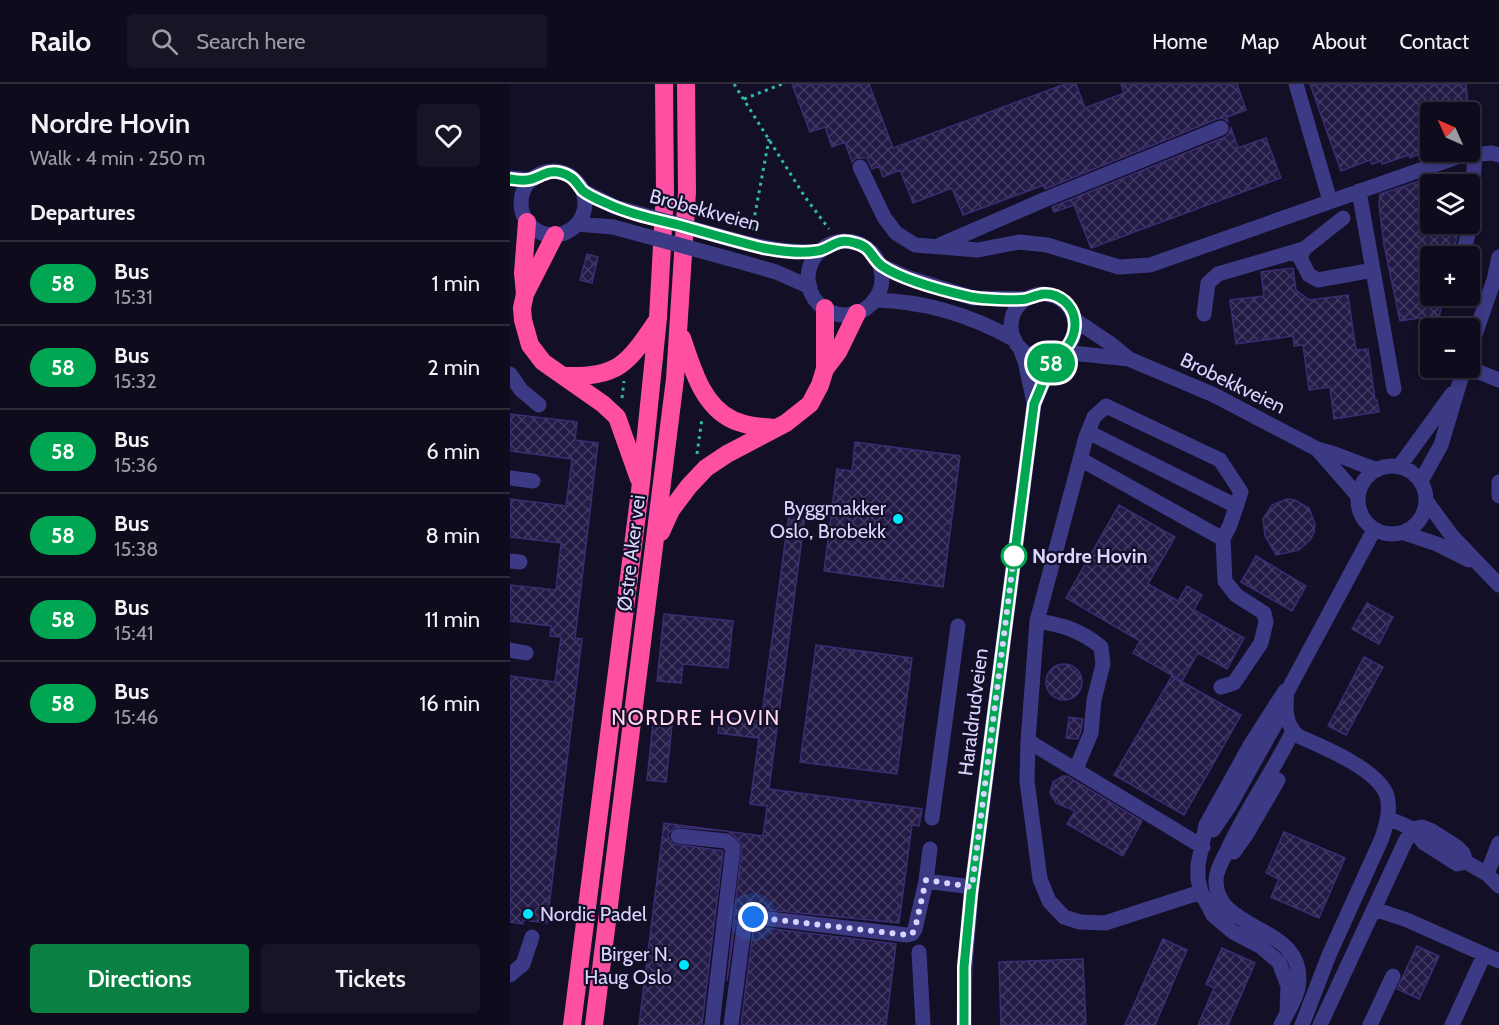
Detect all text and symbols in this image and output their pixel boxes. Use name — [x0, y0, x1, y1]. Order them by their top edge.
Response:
search box — [127, 14, 547, 68]
text: Railo — [30, 24, 91, 58]
icon: search — [148, 25, 181, 58]
text: Search here — [196, 28, 306, 55]
text: Home — [1152, 29, 1208, 54]
text: Map — [1241, 29, 1279, 54]
text: About — [1312, 29, 1366, 54]
text: Contact — [1399, 29, 1469, 54]
north arrow — [1420, 102, 1480, 162]
map controls — [1420, 102, 1480, 378]
button: heart — [417, 104, 480, 167]
text: Nordre Hovin — [30, 106, 190, 140]
text: Walk · 4 min · 250 m — [30, 146, 205, 170]
button: layers — [1420, 174, 1480, 234]
street label: Brobekkveien — [647, 184, 763, 236]
text: Departures — [30, 199, 135, 226]
button: + — [1420, 246, 1480, 306]
text: Bus — [114, 258, 149, 285]
text: 1 min — [432, 270, 480, 297]
text: 58 — [51, 271, 75, 296]
text: 15:31 — [114, 285, 153, 309]
button: − — [1420, 318, 1480, 378]
text: Bus — [114, 342, 149, 369]
line badge: 58 — [1024, 344, 1078, 382]
street label: Brobekkveien — [1177, 347, 1289, 419]
text: 58 — [1039, 351, 1063, 376]
text: 2 min — [427, 354, 480, 381]
text: 58 — [51, 355, 75, 380]
text: 15:32 — [114, 369, 157, 393]
text: Bus — [114, 426, 149, 453]
text: 6 min — [426, 438, 480, 465]
text: 58 — [51, 439, 75, 464]
text: 15:36 — [114, 453, 158, 477]
street label: Østre Aker vei — [612, 493, 650, 613]
place label: Byggmakker Oslo, Brobekk — [770, 496, 887, 543]
text: Bus — [114, 510, 149, 537]
marker: Byggmakker Oslo, Brobekk — [891, 512, 905, 526]
text: 8 min — [425, 522, 480, 549]
text: 58 — [51, 523, 75, 548]
text: 15:38 — [114, 537, 158, 561]
marker: Nordre Hovin — [1001, 543, 1027, 569]
place label: Nordre Hovin — [1032, 544, 1148, 568]
text: Bus — [114, 594, 149, 621]
text: 11 min — [424, 606, 480, 633]
text: 58 — [51, 607, 75, 632]
text: 15:41 — [114, 621, 154, 645]
street label: Haraldrudveien — [953, 647, 993, 777]
text: Bus — [114, 678, 149, 705]
text: 16 min — [419, 690, 480, 717]
text: 58 — [51, 691, 75, 716]
text: 15:46 — [114, 705, 158, 729]
district label: NORDRE HOVIN — [611, 705, 781, 730]
place label: Nordic Padel — [540, 902, 647, 926]
your location — [738, 902, 768, 932]
marker: Nordic Padel — [521, 907, 535, 921]
place label: Birger N. Haug Oslo — [584, 942, 672, 989]
button: Directions — [30, 944, 249, 1013]
button: Tickets — [261, 944, 480, 1013]
marker: Birger N. Haug Oslo — [677, 958, 691, 972]

